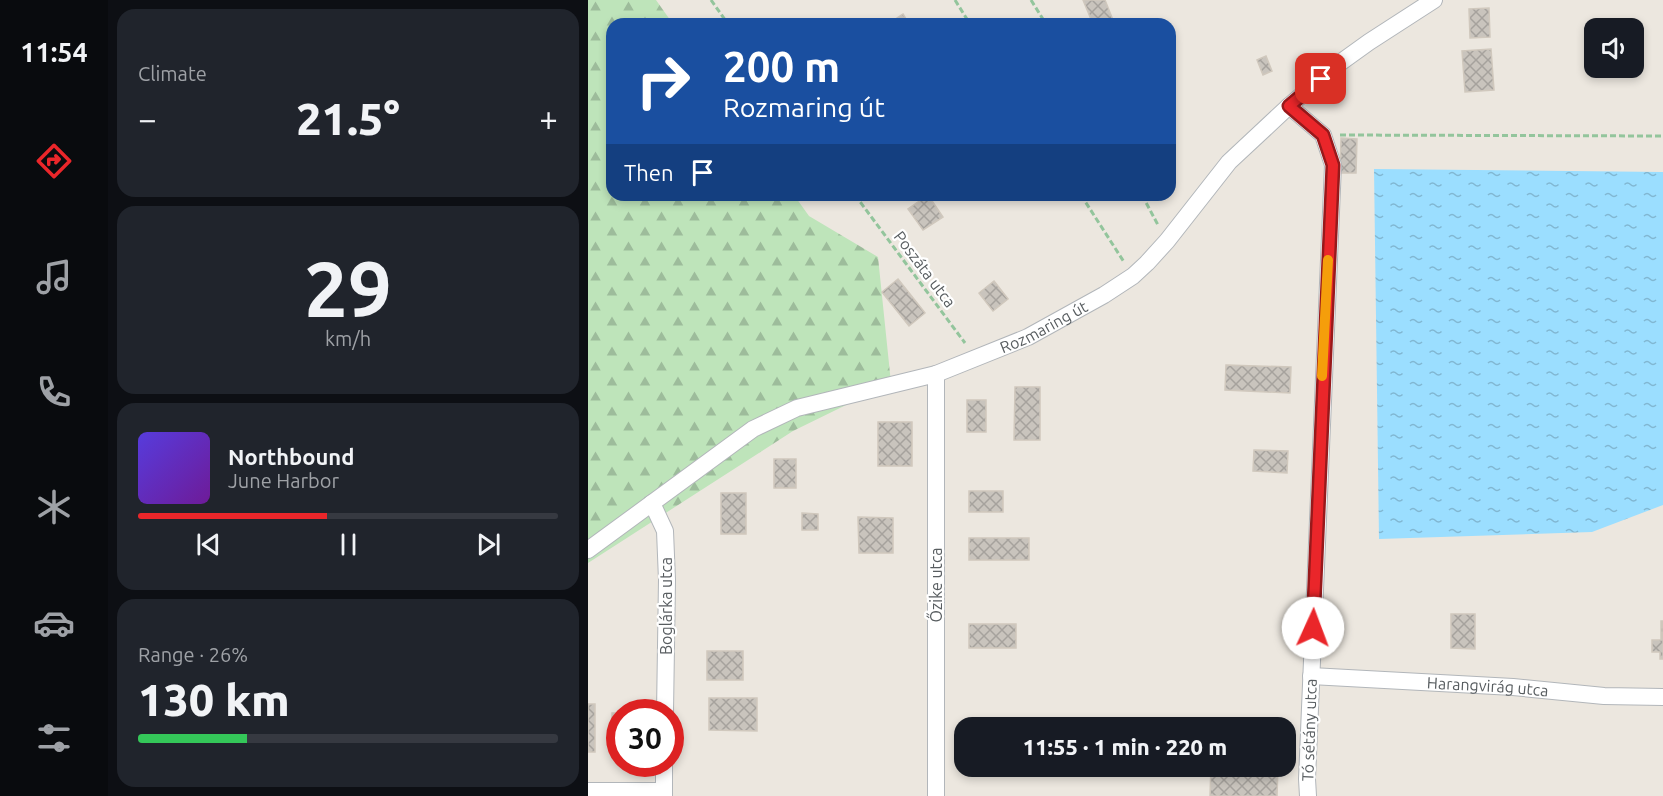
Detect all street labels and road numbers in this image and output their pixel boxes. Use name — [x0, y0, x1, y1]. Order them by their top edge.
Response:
street label: Poszáta utca — [891, 227, 959, 311]
street label: Rozmaring út — [997, 297, 1091, 356]
street label: Őzike utca — [926, 548, 945, 622]
street label: Boglárka utca — [657, 557, 675, 655]
street label: Harangvirág utca — [1426, 673, 1549, 699]
street label: Tó sétány utca — [1298, 678, 1320, 782]

